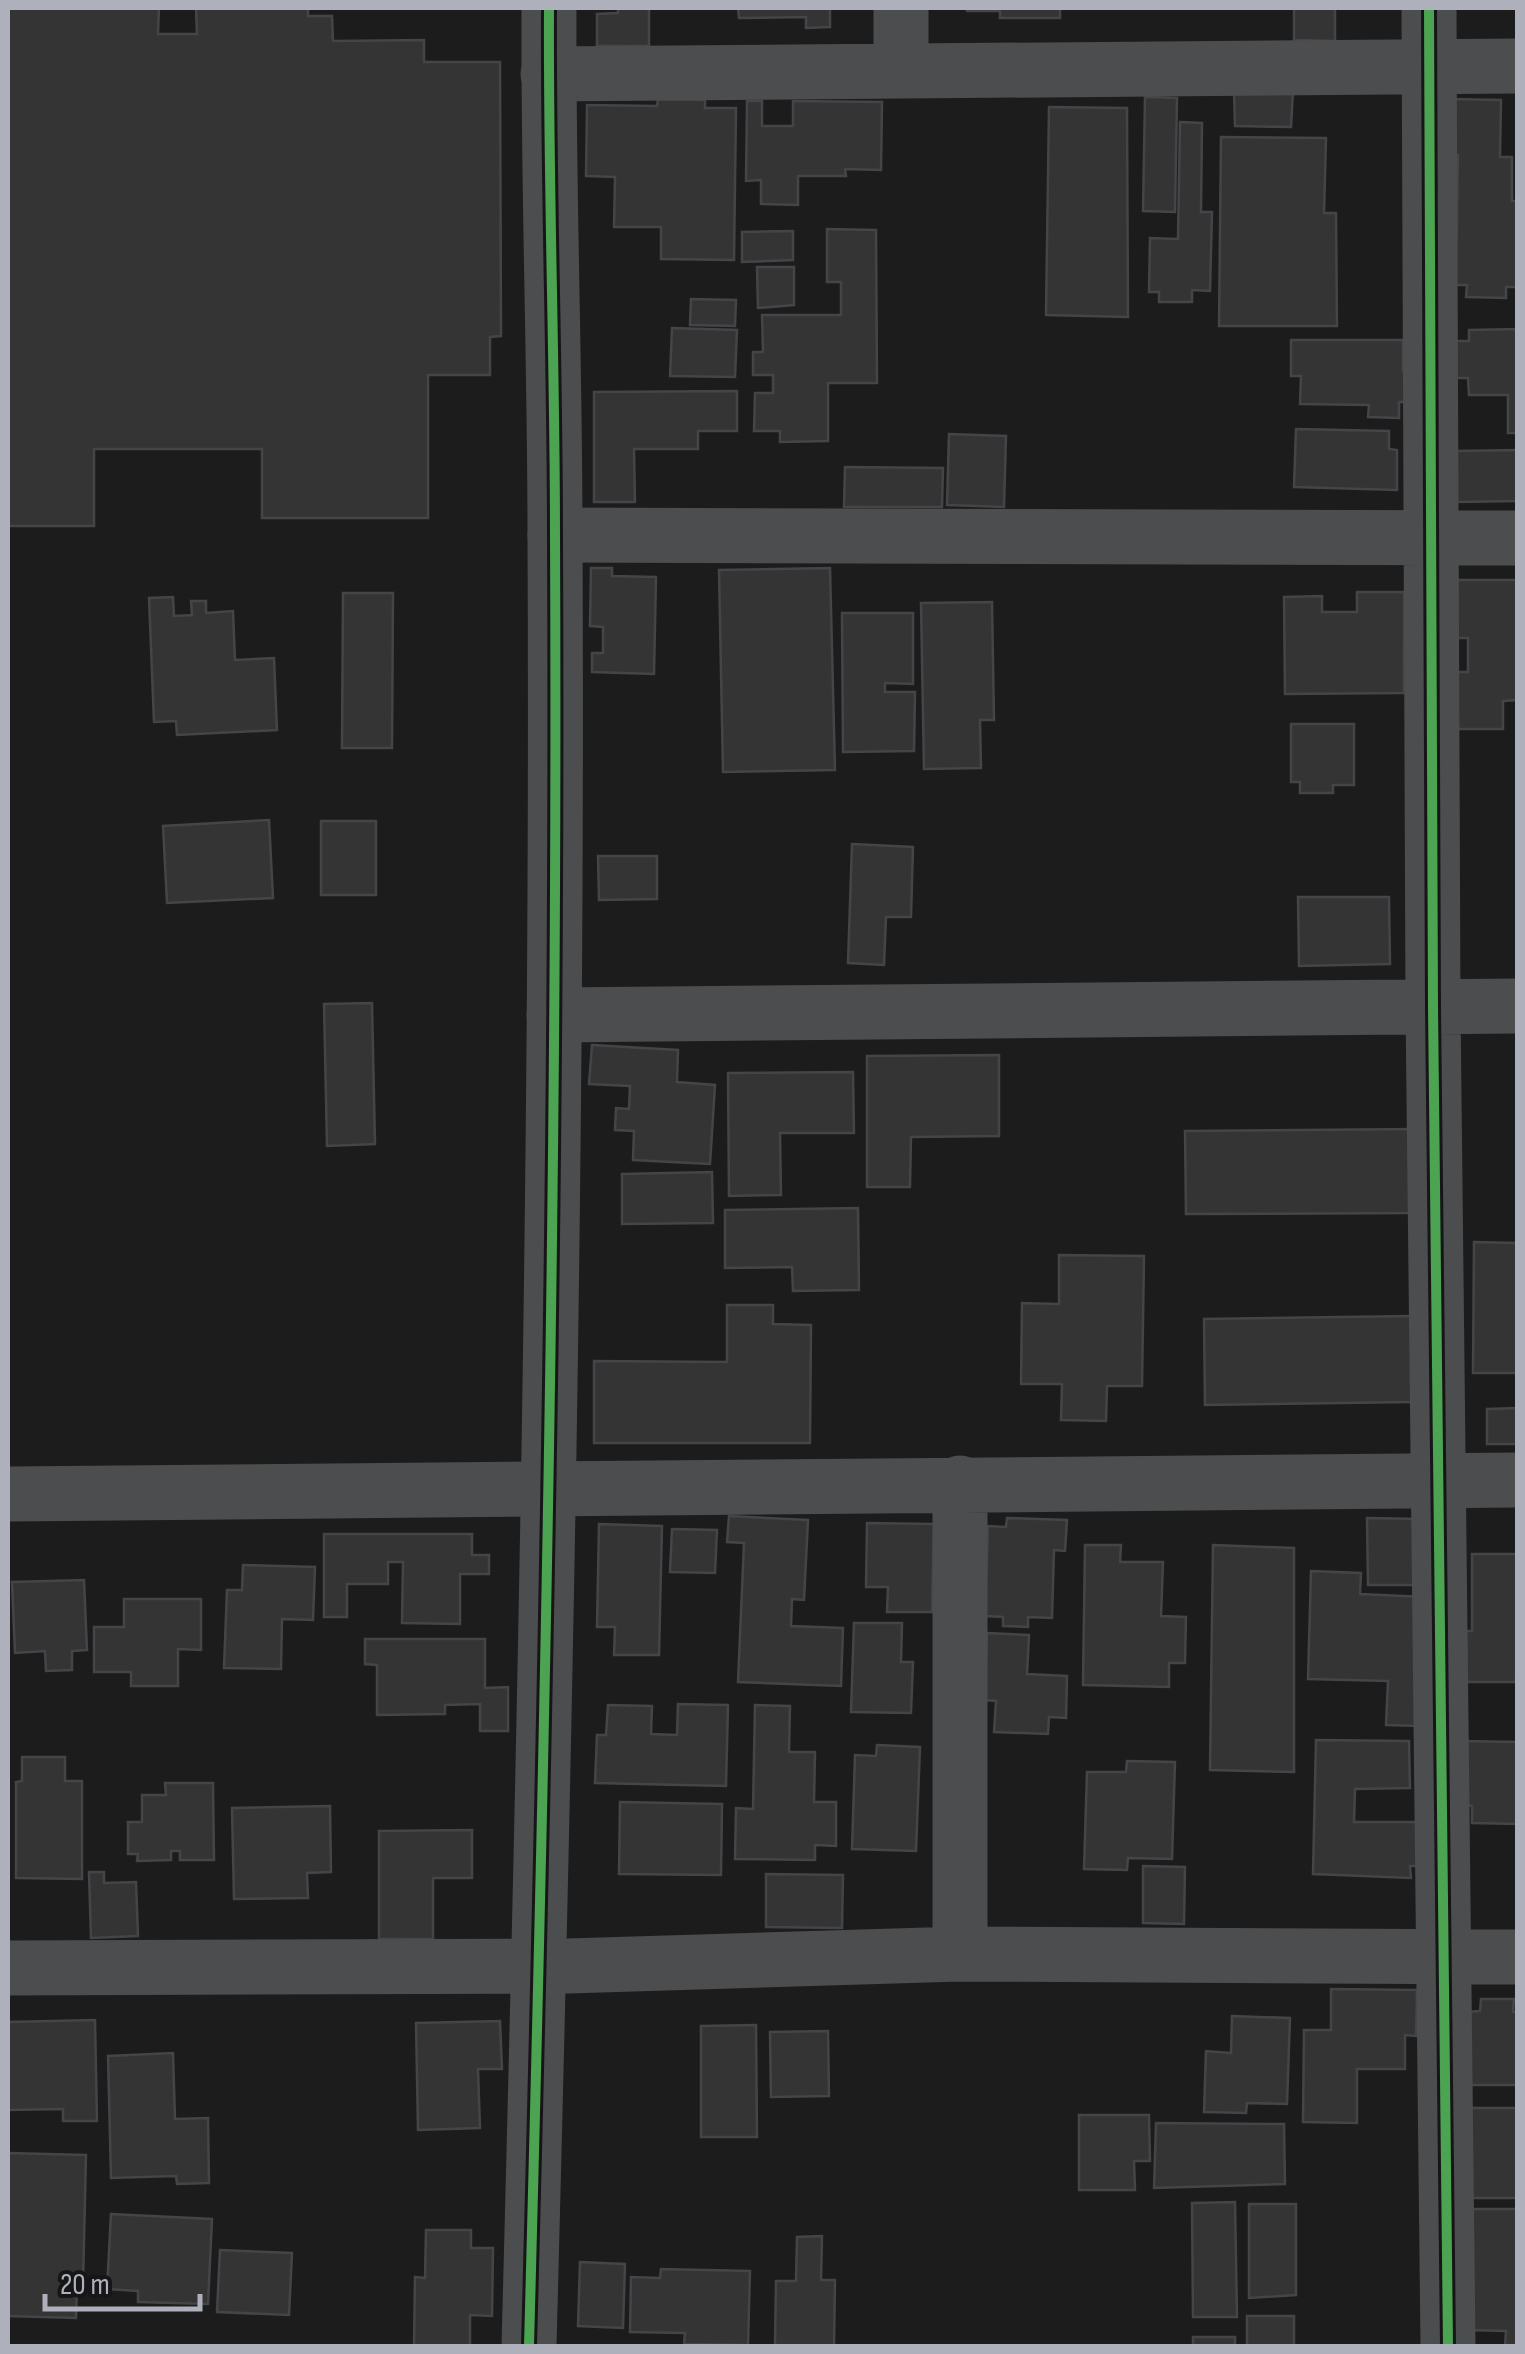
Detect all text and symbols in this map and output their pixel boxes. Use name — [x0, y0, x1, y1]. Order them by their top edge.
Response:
scale bar — [45, 2249, 200, 2311]
text: 20 m — [60, 2267, 110, 2303]

